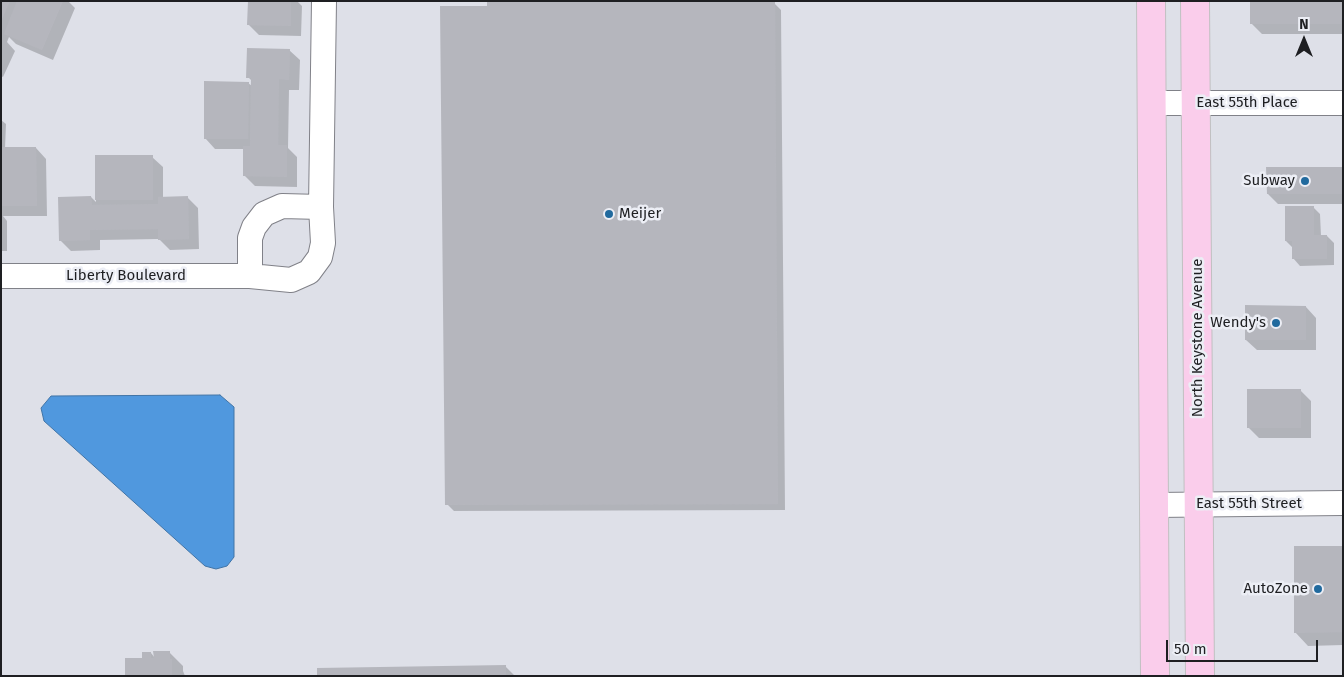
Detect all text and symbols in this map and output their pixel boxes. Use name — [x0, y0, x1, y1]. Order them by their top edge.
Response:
north arrow — [1279, 15, 1329, 65]
text: N — [1299, 16, 1309, 33]
street label: East 55th Place — [1196, 94, 1298, 112]
place label: Subway — [1243, 172, 1295, 190]
marker: Subway — [1299, 175, 1311, 187]
place label: Meijer — [619, 205, 661, 223]
marker: Meijer — [603, 208, 615, 220]
street label: North Keystone Avenue — [1189, 259, 1207, 417]
street label: Liberty Boulevard — [66, 267, 186, 285]
place label: Wendy's — [1210, 314, 1266, 332]
marker: Wendy's — [1270, 317, 1282, 329]
street label: East 55th Street — [1196, 495, 1302, 513]
place label: AutoZone — [1244, 580, 1308, 598]
marker: AutoZone — [1312, 583, 1324, 595]
scale bar — [1169, 630, 1322, 662]
text: 50 m — [1174, 640, 1207, 658]

